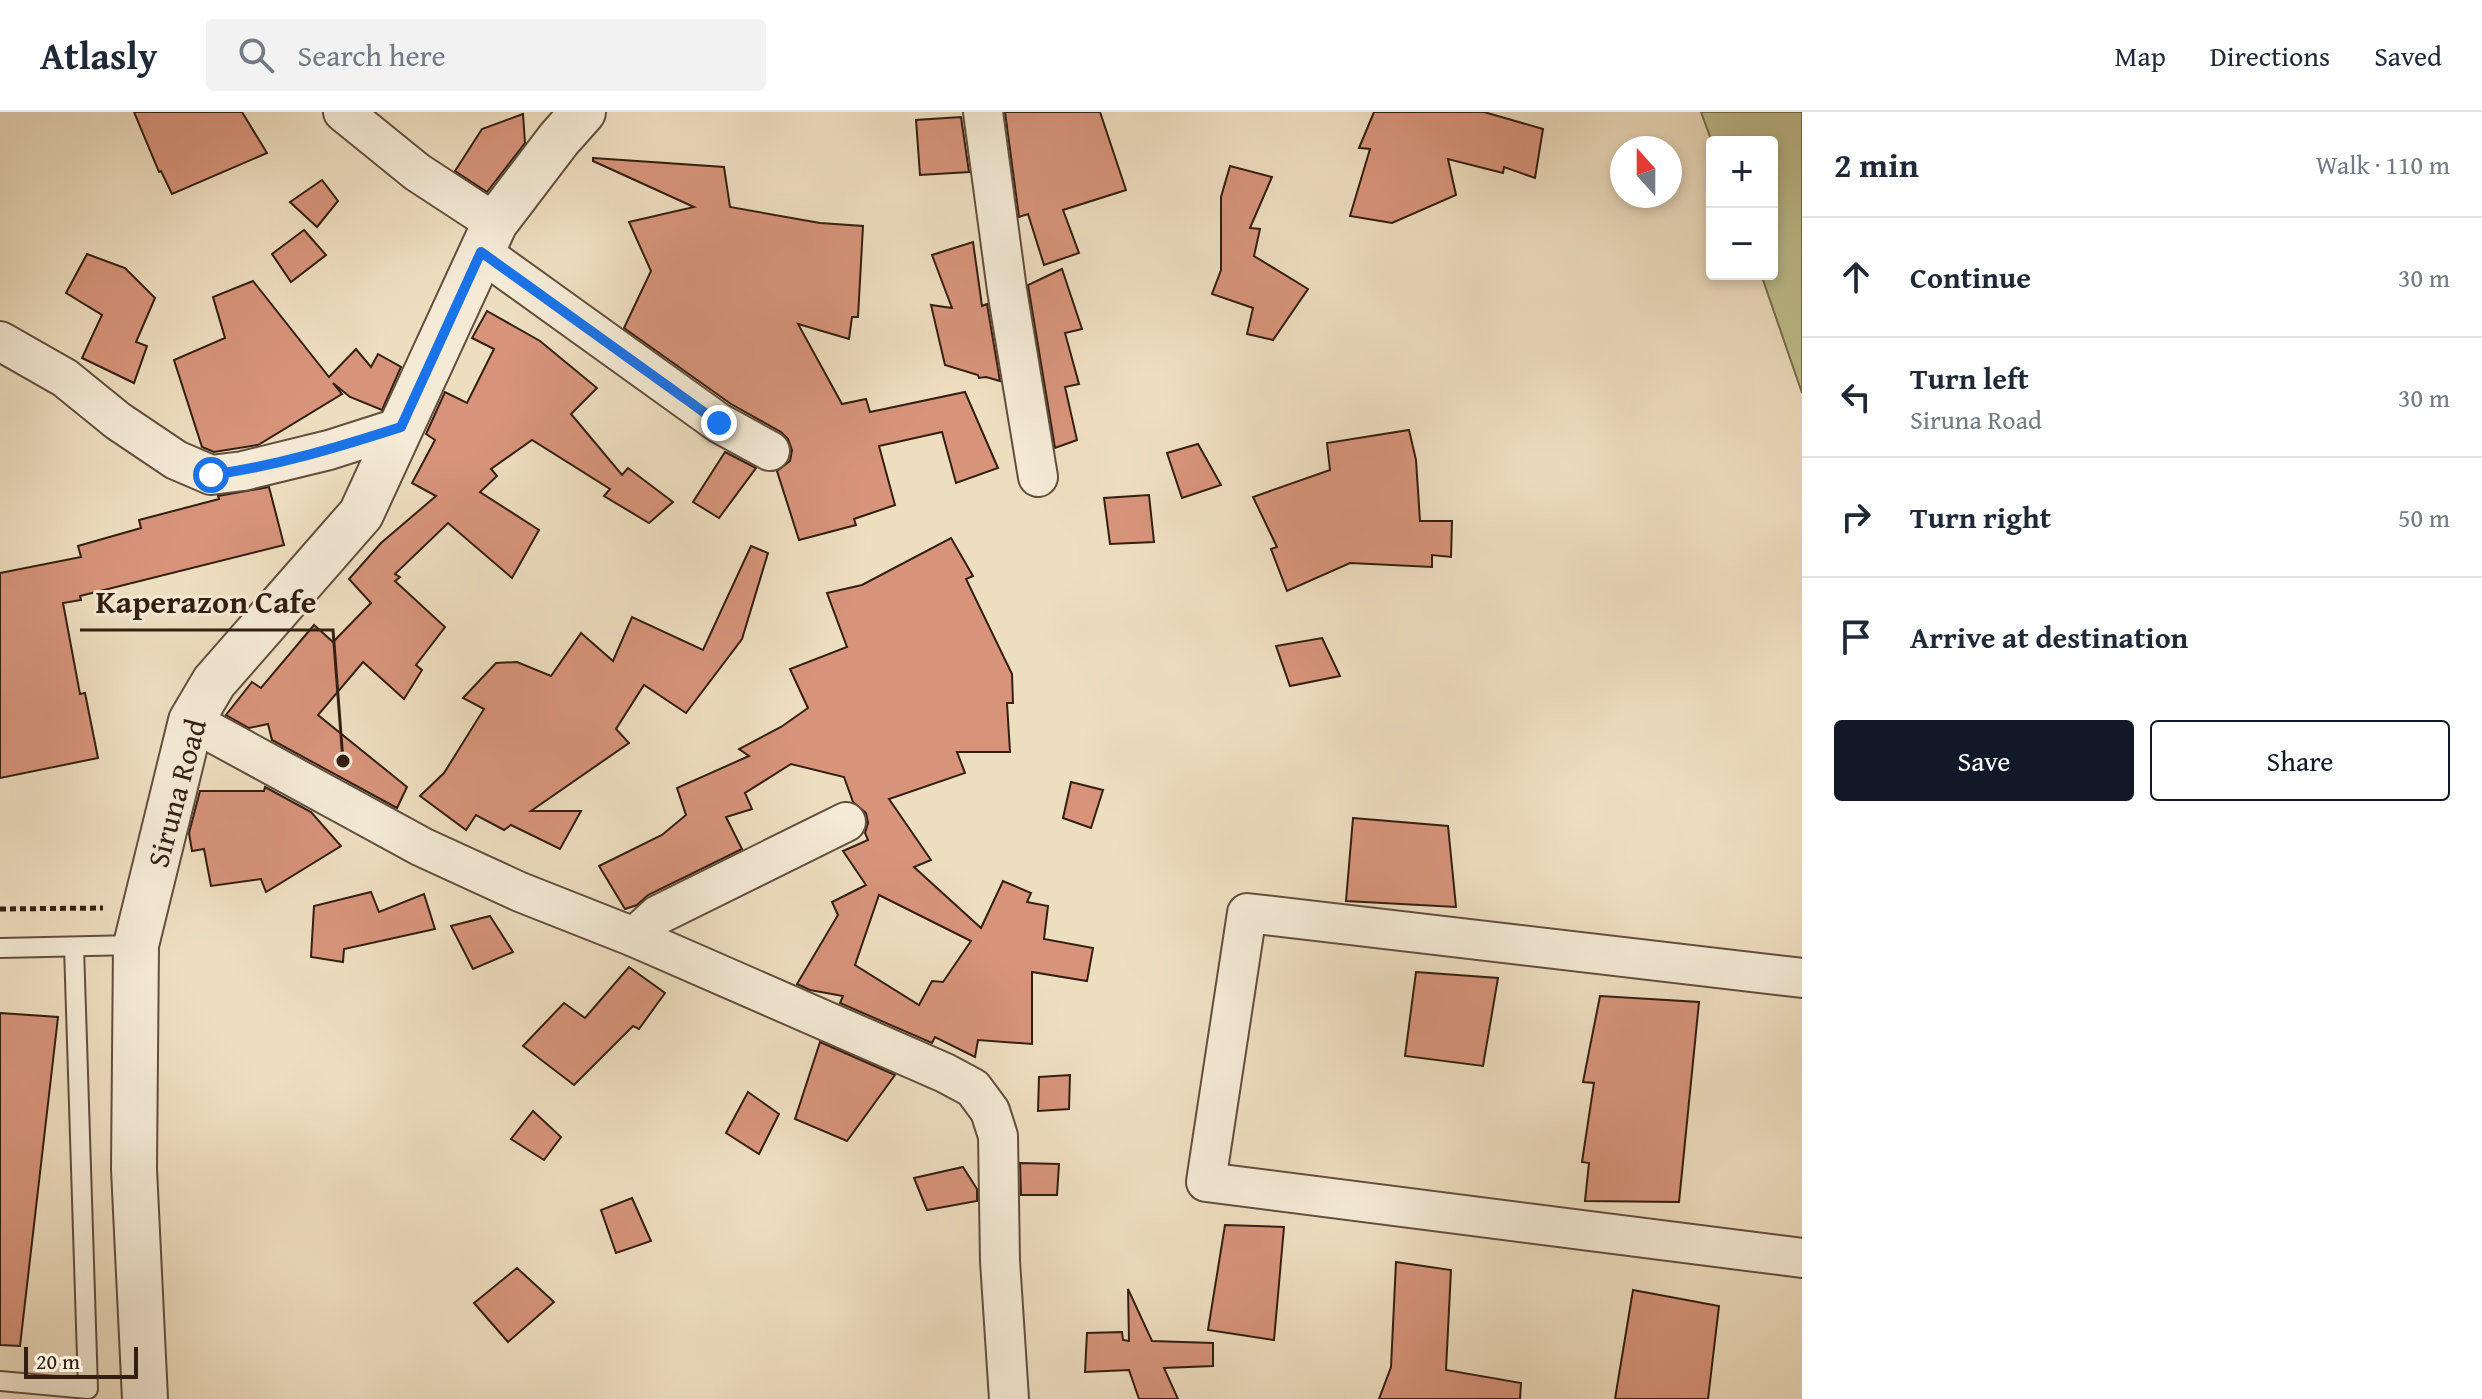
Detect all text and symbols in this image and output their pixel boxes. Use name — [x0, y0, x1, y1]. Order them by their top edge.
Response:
search box — [206, 19, 766, 91]
text: Atlasly — [40, 27, 158, 83]
icon: search — [234, 33, 278, 77]
text: Search here — [298, 33, 446, 77]
text: Map — [2114, 35, 2166, 76]
text: Directions — [2210, 35, 2330, 76]
text: Saved — [2374, 35, 2442, 76]
north arrow — [1610, 136, 1682, 208]
map controls — [1706, 136, 1778, 280]
button: + — [1706, 136, 1778, 208]
text: 2 min — [1834, 140, 1919, 189]
text: Walk · 110 m — [2316, 145, 2450, 184]
button: − — [1706, 208, 1778, 280]
icon: ahead — [1834, 255, 1878, 299]
text: Continue — [1910, 255, 2031, 299]
text: 30 m — [2398, 258, 2450, 297]
text: Turn left — [1910, 356, 2029, 400]
icon: left — [1834, 375, 1878, 419]
text: 30 m — [2398, 378, 2450, 417]
text: Siruna Road — [1910, 400, 2042, 439]
route end — [701, 405, 737, 441]
route start — [193, 457, 229, 493]
icon: right — [1834, 495, 1878, 539]
text: Turn right — [1910, 495, 2051, 539]
text: 50 m — [2398, 498, 2450, 537]
callout: Kaperazon Cafe — [80, 574, 333, 630]
text: Kaperazon Cafe — [96, 578, 316, 625]
icon: arrive — [1834, 615, 1878, 659]
text: Arrive at destination — [1910, 615, 2188, 659]
street label: Siruna Road — [135, 714, 217, 872]
button: Save — [1834, 720, 2134, 801]
button: Share — [2150, 720, 2450, 801]
scale bar — [24, 1343, 138, 1379]
text: 20 m — [36, 1345, 80, 1377]

